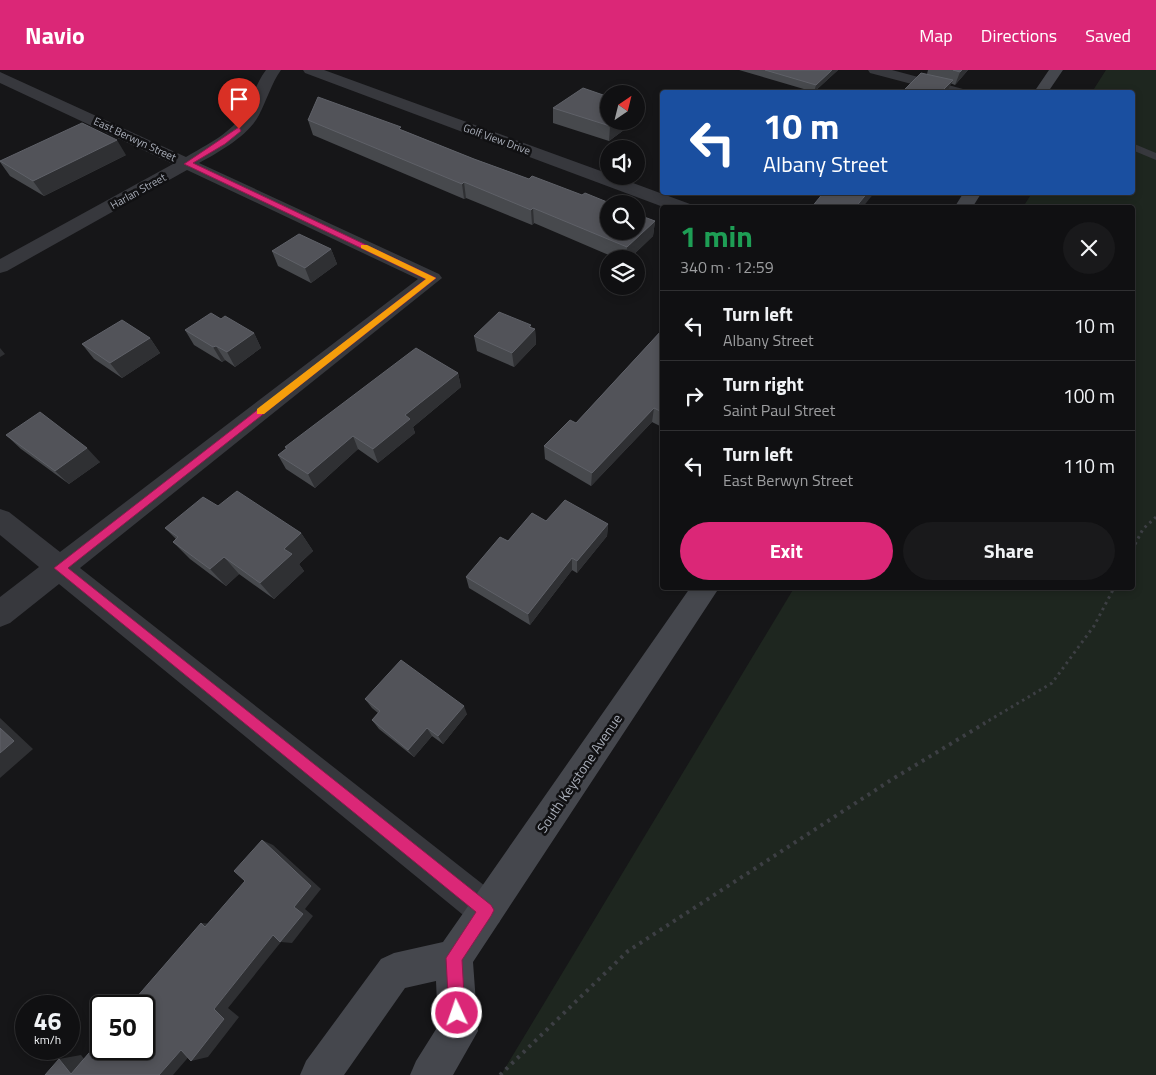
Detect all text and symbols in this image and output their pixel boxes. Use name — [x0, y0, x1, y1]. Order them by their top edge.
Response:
text: Navio — [25, 17, 85, 53]
text: Map — [919, 22, 953, 49]
text: Directions — [981, 22, 1057, 49]
text: Saved — [1085, 22, 1131, 49]
pin — [218, 78, 260, 129]
icon: arrive — [225, 85, 253, 113]
north arrow — [600, 85, 645, 130]
map controls — [600, 85, 645, 295]
text: 10 m — [763, 99, 839, 153]
icon: left — [680, 110, 745, 175]
street label: East Berwyn Street — [91, 113, 179, 165]
street label: Golf View Drive — [461, 119, 533, 159]
button: sound — [600, 140, 645, 185]
text: Albany Street — [763, 147, 888, 181]
street label: Harlan Street — [107, 169, 169, 213]
button: search — [600, 195, 645, 240]
text: 1 min — [680, 213, 753, 259]
button: close — [1063, 222, 1115, 274]
button: layers — [600, 250, 645, 295]
text: 340 m · 12:59 — [680, 255, 774, 279]
text: Turn left — [723, 299, 793, 328]
text: 10 m — [1074, 311, 1115, 340]
icon: left — [680, 312, 708, 340]
text: Albany Street — [723, 328, 814, 352]
text: Turn right — [723, 369, 804, 398]
text: 100 m — [1063, 381, 1115, 410]
icon: right — [680, 382, 708, 410]
text: Saint Paul Street — [723, 398, 835, 422]
text: Turn left — [723, 439, 793, 468]
text: 110 m — [1063, 451, 1115, 480]
icon: left — [680, 452, 708, 480]
text: East Berwyn Street — [723, 468, 853, 492]
button: Exit — [680, 522, 893, 580]
button: Share — [903, 522, 1115, 580]
street label: South Keystone Avenue — [531, 709, 627, 837]
position arrow — [430, 986, 482, 1038]
speed limit sign: 50 — [90, 995, 155, 1060]
text: 46 — [33, 1002, 62, 1040]
text: km/h — [34, 1030, 61, 1049]

